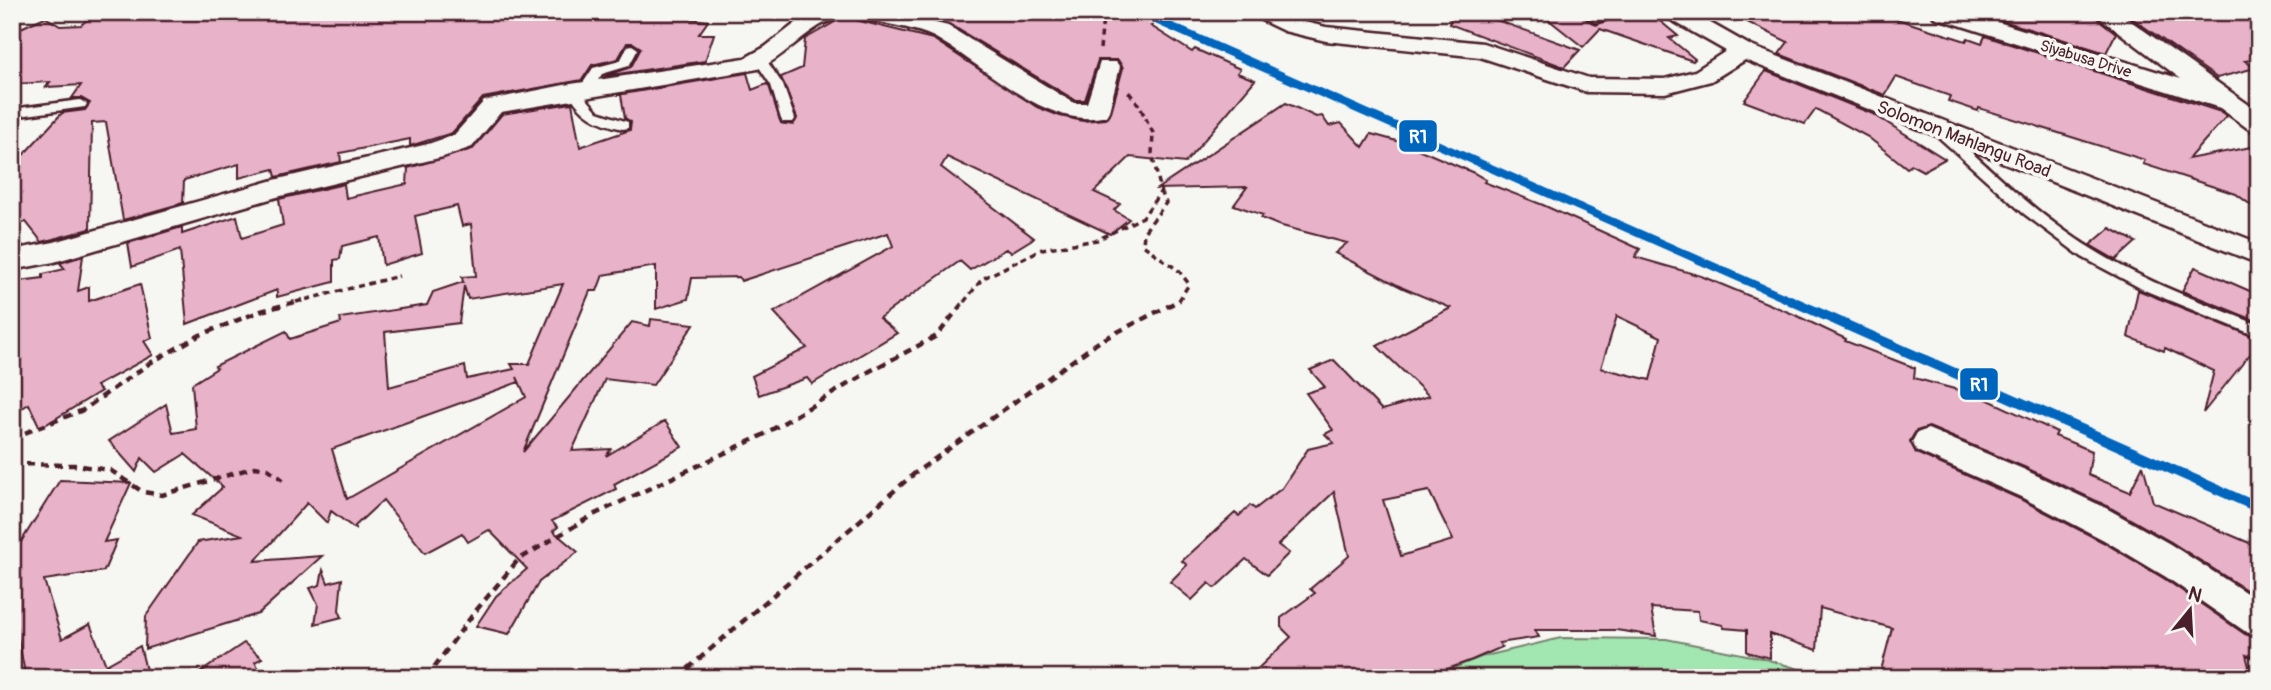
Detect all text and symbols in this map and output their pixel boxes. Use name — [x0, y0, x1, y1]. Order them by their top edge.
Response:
street label: Siyabusa Drive — [2038, 36, 2134, 82]
street label: Solomon Mahlangu Road — [1874, 96, 2054, 183]
line badge: R1 — [1398, 119, 1438, 153]
text: R1 — [1409, 125, 1427, 149]
line badge: R1 — [1959, 367, 1999, 401]
text: R1 — [1970, 373, 1988, 397]
north arrow — [2156, 574, 2226, 644]
text: N — [2185, 581, 2205, 608]

